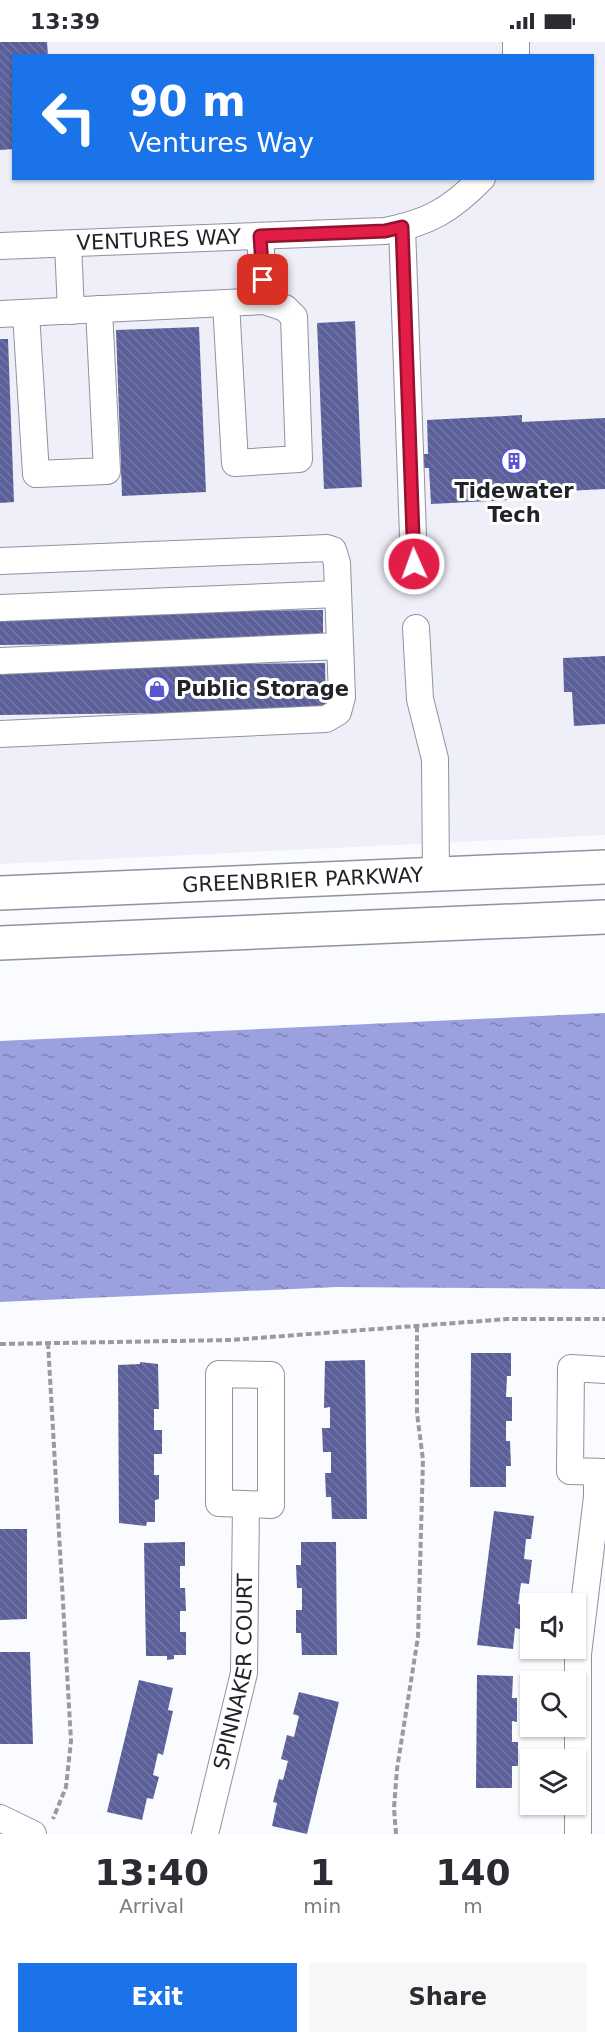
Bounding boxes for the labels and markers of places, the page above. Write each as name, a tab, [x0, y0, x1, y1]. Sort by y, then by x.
pin	[237, 254, 288, 305]
building icon: Tidewater Tech	[499, 446, 529, 476]
place label: Tidewater Tech	[454, 479, 574, 527]
shop icon: Public Storage	[142, 674, 172, 704]
place label: Public Storage	[176, 677, 349, 701]

